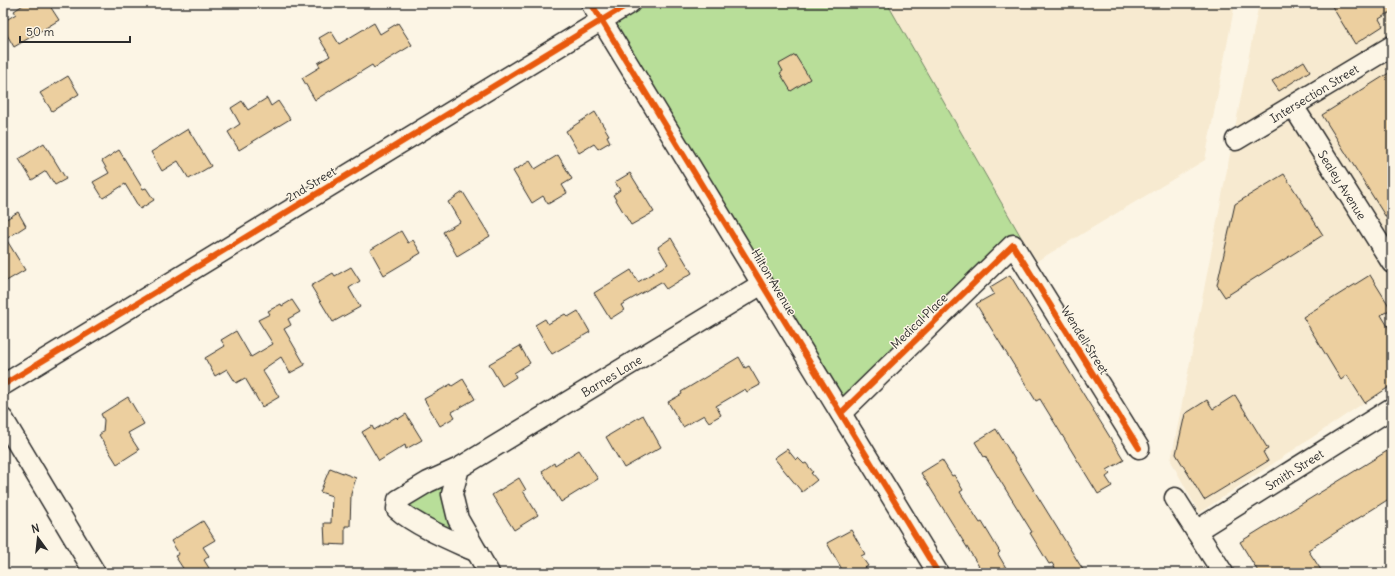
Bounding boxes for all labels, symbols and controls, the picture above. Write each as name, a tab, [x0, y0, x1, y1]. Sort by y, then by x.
scale bar	[20, 18, 130, 44]
text: 50 m	[26, 24, 55, 39]
street label: Intersection Street	[1267, 61, 1361, 125]
street label: Sealey Avenue	[1315, 147, 1370, 222]
street label: 2nd Street	[283, 163, 339, 205]
street label: Hilton Avenue	[748, 246, 800, 318]
street label: Medical Place	[887, 290, 951, 352]
street label: Wendell Street	[1058, 303, 1112, 377]
street label: Barnes Lane	[578, 351, 644, 400]
street label: Smith Street	[1262, 445, 1326, 493]
north arrow	[18, 518, 58, 558]
text: N	[30, 521, 41, 536]

